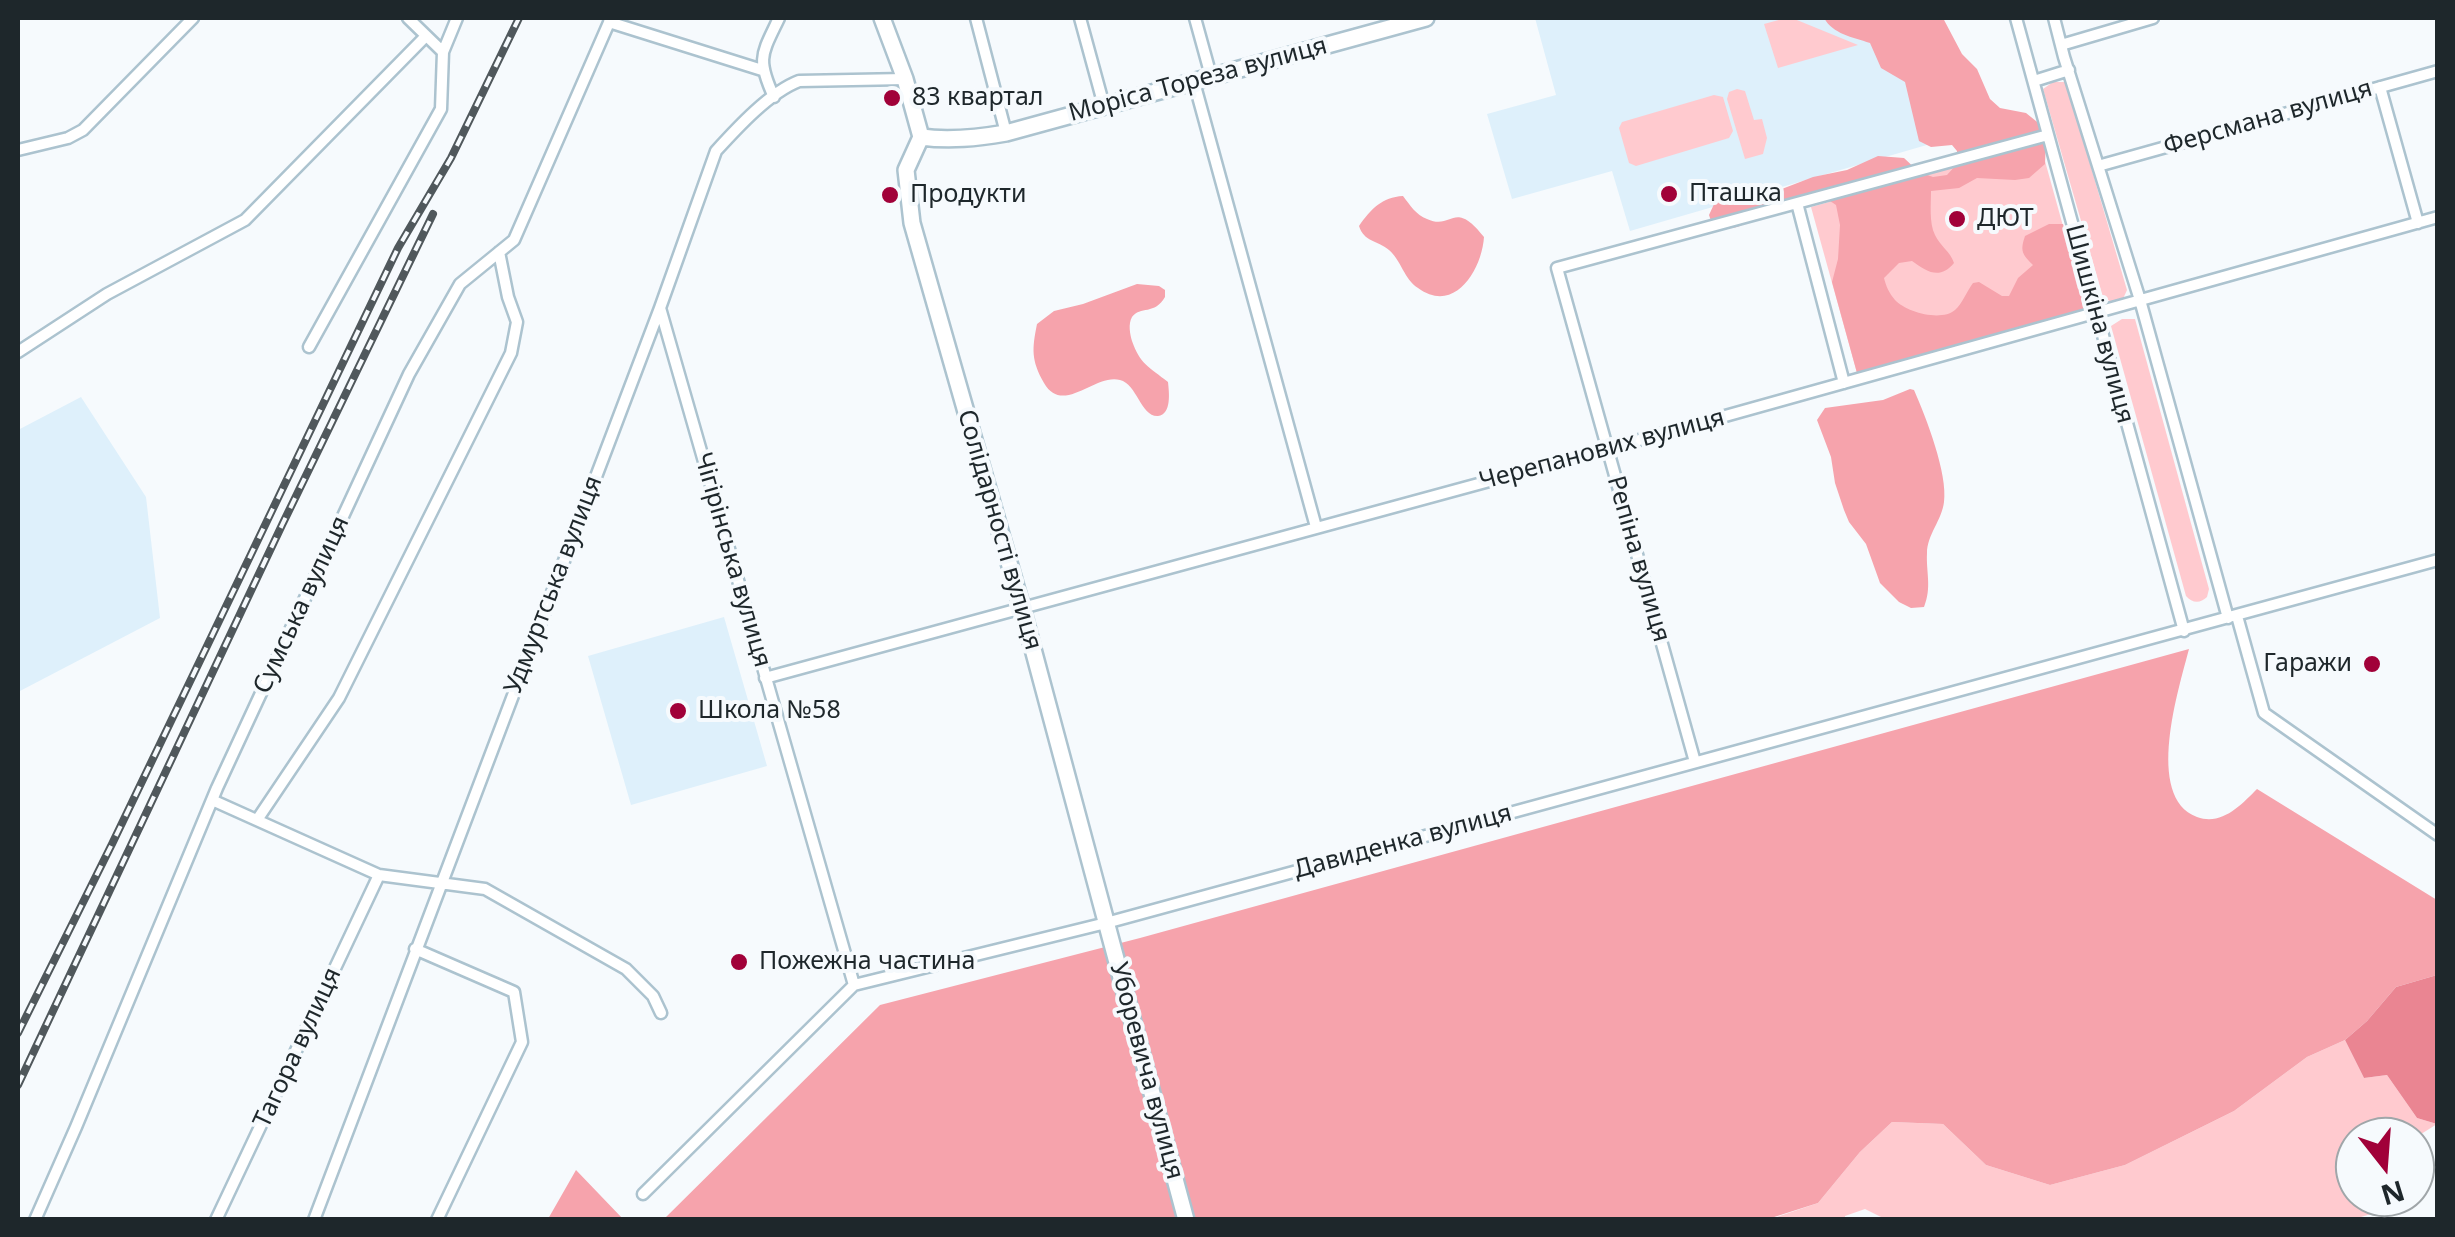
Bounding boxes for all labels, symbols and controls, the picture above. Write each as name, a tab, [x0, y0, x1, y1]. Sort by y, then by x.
street label: Моріса Тореза вулиця	[1065, 31, 1331, 129]
street label: Ферсмана вулиця	[2160, 74, 2376, 162]
place label: 83 квартал	[912, 83, 1044, 113]
marker: 83 квартал	[881, 87, 903, 109]
place label: Пташка	[1689, 179, 1782, 209]
place label: Продукти	[910, 180, 1026, 210]
marker: Пташка	[1658, 183, 1680, 205]
marker: Продукти	[879, 184, 901, 206]
place label: ДЮТ	[1977, 204, 2034, 234]
marker: ДЮТ	[1946, 208, 1968, 230]
street label: Шишкiна вулиця	[2058, 221, 2140, 427]
street label: Черепанових вулиця	[1476, 403, 1728, 497]
street label: Солідарності вулиця	[950, 406, 1048, 654]
street label: Чiгiрiнська вулиця	[687, 449, 777, 671]
street label: Удмуртська вулиця	[499, 472, 609, 698]
street label: Репiна вулиця	[1600, 473, 1676, 645]
street label: Сумська вулиця	[248, 512, 356, 698]
place label: Гаражи	[2263, 649, 2352, 679]
marker: Гаражи	[2361, 653, 2383, 675]
place label: Школа №58	[698, 696, 841, 726]
marker: Школа №58	[667, 700, 689, 722]
street label: Давиденка вулиця	[1291, 798, 1515, 886]
place label: Пожежна частина	[759, 947, 975, 977]
marker: Пожежна частина	[728, 951, 750, 973]
street label: Уборевича вулиця	[1103, 959, 1189, 1183]
street label: Тагора вулиця	[248, 963, 348, 1133]
north arrow	[2335, 1117, 2435, 1217]
text: N	[2377, 1172, 2410, 1215]

